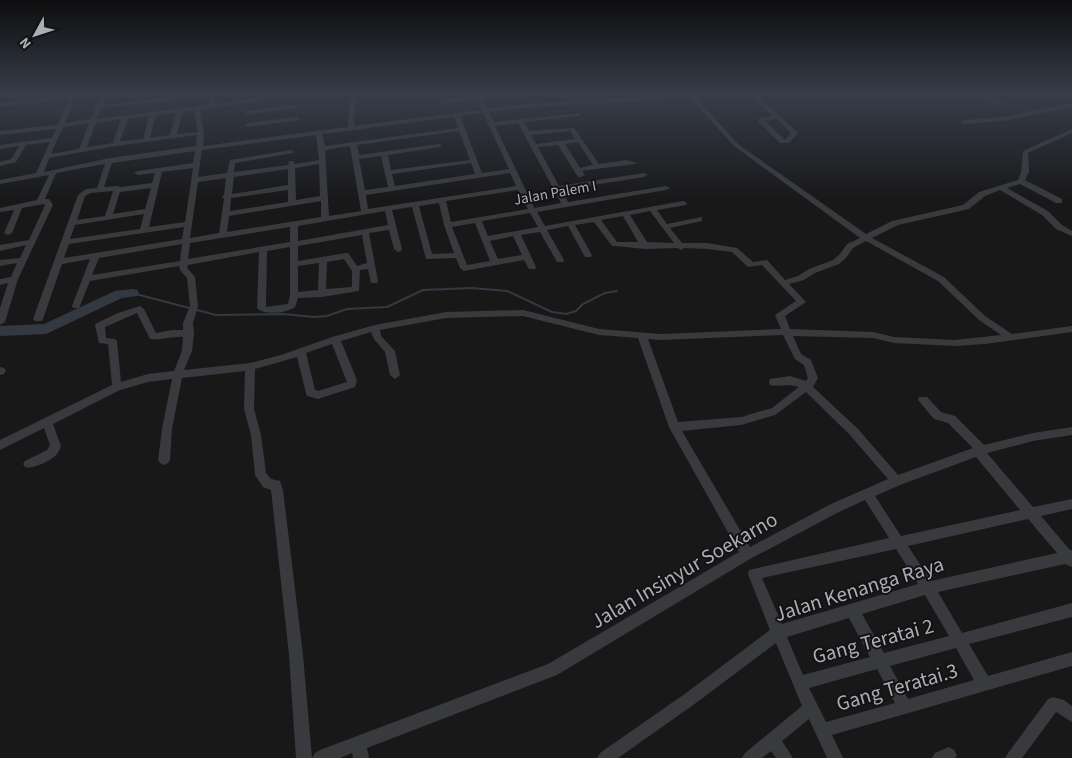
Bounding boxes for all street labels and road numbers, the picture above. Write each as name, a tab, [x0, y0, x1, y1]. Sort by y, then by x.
street label: Jalan Palem I	[512, 175, 598, 211]
street label: Jalan Insinyur Soekarno	[585, 504, 783, 636]
street label: Jalan Kenanga Raya	[771, 549, 947, 629]
street label: Gang Teratai 2	[809, 610, 937, 672]
street label: Gang Teratai.3	[833, 655, 961, 719]

